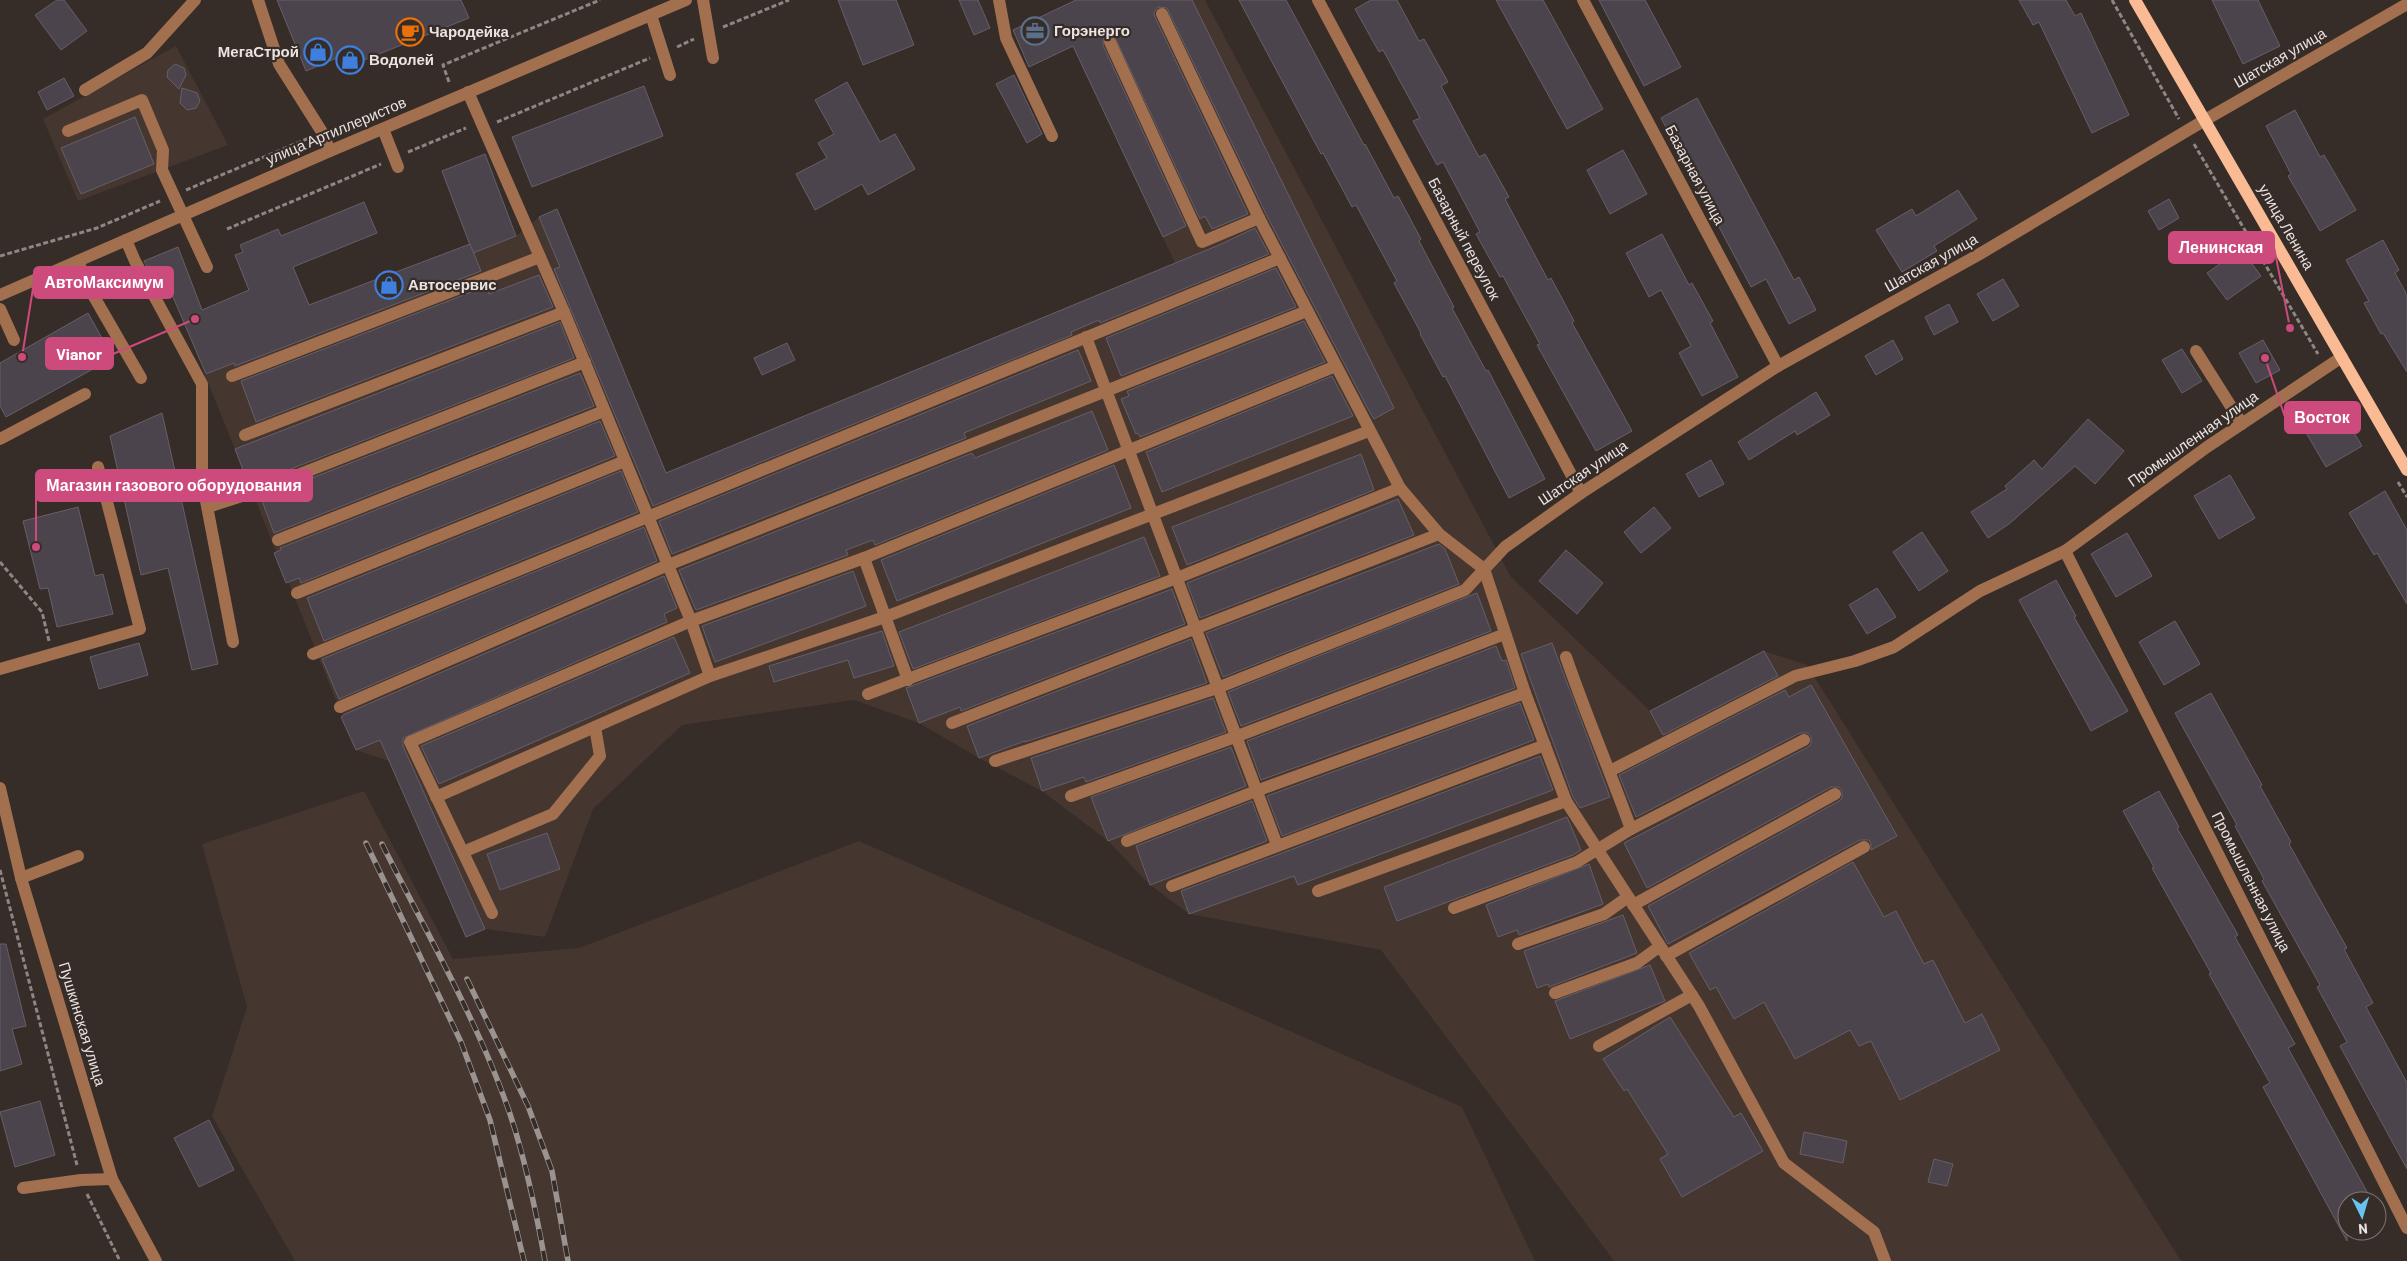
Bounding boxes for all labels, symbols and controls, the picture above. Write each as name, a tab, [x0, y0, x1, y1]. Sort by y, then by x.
office icon: Горэнерго	[1020, 16, 1050, 46]
cafe icon: Чародейка	[395, 17, 425, 47]
place label: Горэнерго	[1054, 21, 1130, 39]
place label: Чародейка	[429, 22, 510, 40]
street label: Шатская улица	[2230, 23, 2329, 91]
shop icon: МегаСтрой	[303, 37, 333, 67]
place label: МегаСтрой	[218, 42, 299, 60]
shop icon: Водолей	[335, 45, 365, 75]
place label: Водолей	[369, 50, 434, 68]
street label: улица Артиллеристов	[263, 92, 408, 168]
street label: Базарная улица	[1662, 121, 1730, 228]
street label: Базарный переулок	[1425, 174, 1505, 303]
street label: улица Ленина	[2255, 181, 2319, 273]
street label: Шатская улица	[1881, 229, 1981, 295]
callout: Ленинская	[2169, 232, 2274, 263]
text: Ленинская	[2179, 237, 2263, 256]
callout: АвтоМаксимум	[34, 267, 173, 298]
shop icon: Автосервис	[374, 270, 404, 300]
text: АвтоМаксимум	[44, 272, 164, 291]
place label: Автосервис	[408, 275, 497, 293]
callout: Vianor	[46, 338, 113, 369]
text: Vianor	[56, 344, 102, 363]
street label: Промышленная улица	[2124, 386, 2262, 490]
callout: Восток	[2285, 402, 2360, 433]
text: Восток	[2294, 407, 2351, 426]
street label: Шатская улица	[1534, 435, 1631, 509]
callout: Магазин газового оборудования	[36, 470, 312, 501]
text: Магазин газового оборудования	[46, 475, 302, 494]
street label: Промышленная улица	[2209, 808, 2295, 955]
street label: Пушкинская улица	[56, 960, 111, 1088]
north arrow	[2337, 1191, 2387, 1241]
text: N	[2358, 1221, 2369, 1238]

